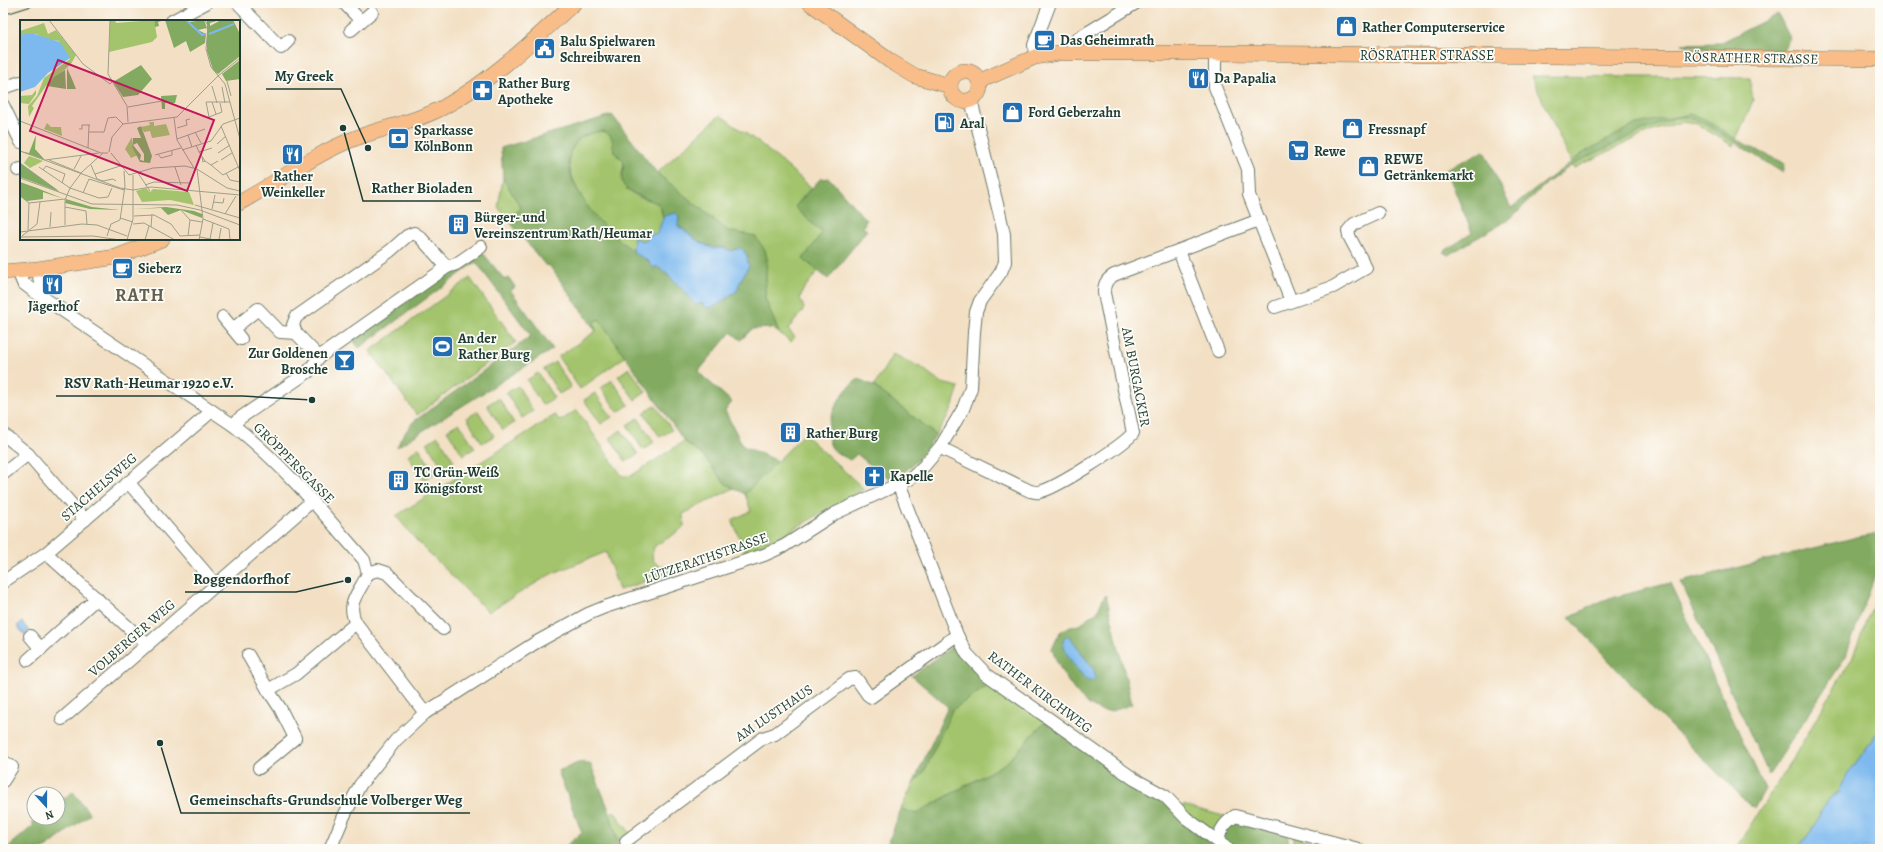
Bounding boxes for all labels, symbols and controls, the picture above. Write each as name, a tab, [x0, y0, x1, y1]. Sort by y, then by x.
shop icon: Rather Computerservice	[1334, 14, 1360, 40]
place label: Rather Computerservice	[1362, 18, 1505, 37]
inset map	[20, 20, 240, 240]
cafe icon: Das Geheimrath	[1031, 27, 1057, 53]
place label: Das Geheimrath	[1060, 31, 1155, 50]
place label: Balu Spielwaren Schreibwaren	[560, 32, 656, 67]
public building icon: Balu Spielwaren Schreibwaren	[532, 36, 558, 62]
street label: RÖSRATHER STRASSE	[1360, 46, 1494, 65]
street label: RÖSRATHER STRASSE	[1684, 47, 1818, 69]
callout: My Greek	[266, 62, 341, 89]
restaurant icon: Da Papalia	[1185, 65, 1211, 91]
text: My Greek	[275, 66, 334, 86]
place label: Da Papalia	[1214, 69, 1276, 88]
place label: Rather Burg Apotheke	[497, 74, 571, 109]
pharmacy icon: Rather Burg Apotheke	[469, 78, 495, 104]
shop icon: Ford Geberzahn	[999, 99, 1025, 125]
place label: Ford Geberzahn	[1028, 103, 1121, 122]
fuel station icon: Aral	[932, 110, 958, 136]
place label: Aral	[959, 114, 985, 133]
shop icon: Fressnapf	[1340, 116, 1366, 142]
place label: Fressnapf	[1368, 120, 1428, 139]
place label: Sparkasse KölnBonn	[414, 121, 474, 156]
bank icon: Sparkasse KölnBonn	[385, 125, 411, 151]
supermarket icon: Rewe	[1286, 138, 1312, 164]
restaurant icon: Rather Weinkeller	[280, 141, 306, 167]
place label: Rewe	[1314, 142, 1346, 161]
place label: REWE Getränkemarkt	[1384, 150, 1474, 185]
shop icon: REWE Getränkemarkt	[1355, 154, 1381, 180]
place label: Rather Weinkeller	[260, 167, 325, 202]
callout: Rather Bioladen	[363, 174, 481, 201]
text: Rather Bioladen	[371, 178, 473, 198]
place label: Bürger- und Vereinszentrum Rath/Heumar	[473, 208, 652, 243]
building icon: Bürger- und Vereinszentrum Rath/Heumar	[445, 212, 471, 238]
cafe icon: Sieberz	[110, 255, 136, 281]
place label: Sieberz	[138, 259, 182, 278]
restaurant icon: Jägerhof	[40, 271, 66, 297]
district label: RATH	[115, 283, 165, 307]
place label: Jägerhof	[28, 297, 80, 316]
street label: AM BURGACKER	[1117, 325, 1155, 429]
place label: An der Rather Burg	[457, 329, 531, 364]
sports icon: An der Rather Burg	[430, 333, 456, 359]
place label: Zur Goldenen Brosche	[248, 344, 329, 379]
bar icon: Zur Goldenen Brosche	[331, 348, 357, 374]
callout: RSV Rath-Heumar 1920 e.V.	[56, 369, 242, 396]
text: RSV Rath-Heumar 1920 e.V.	[64, 373, 234, 393]
street label: GRÖPPERSGASSE	[249, 418, 339, 508]
building icon: Rather Burg	[777, 420, 803, 446]
place label: Rather Burg	[806, 424, 879, 443]
street label: STACHELSWEG	[57, 449, 141, 525]
place label: TC Grün-Weiß Königsforst	[414, 463, 499, 498]
church icon: Kapelle	[861, 463, 887, 489]
building icon: TC Grün-Weiß Königsforst	[385, 467, 411, 493]
place label: Kapelle	[890, 467, 934, 486]
street label: LÜTZERATHSTRASSE	[641, 528, 771, 588]
callout: Roggendorfhof	[185, 565, 296, 592]
text: Roggendorfhof	[193, 569, 291, 589]
street label: VOLBERGER WEG	[84, 595, 179, 682]
street label: RATHER KIRCHWEG	[984, 646, 1096, 738]
street label: AM LUSTHAUS	[731, 680, 817, 747]
north arrow	[26, 786, 66, 826]
callout: Gemeinschafts-Grundschule Volberger Weg	[181, 786, 470, 813]
text: Gemeinschafts-Grundschule Volberger Weg	[190, 790, 463, 810]
text: N	[43, 806, 56, 823]

